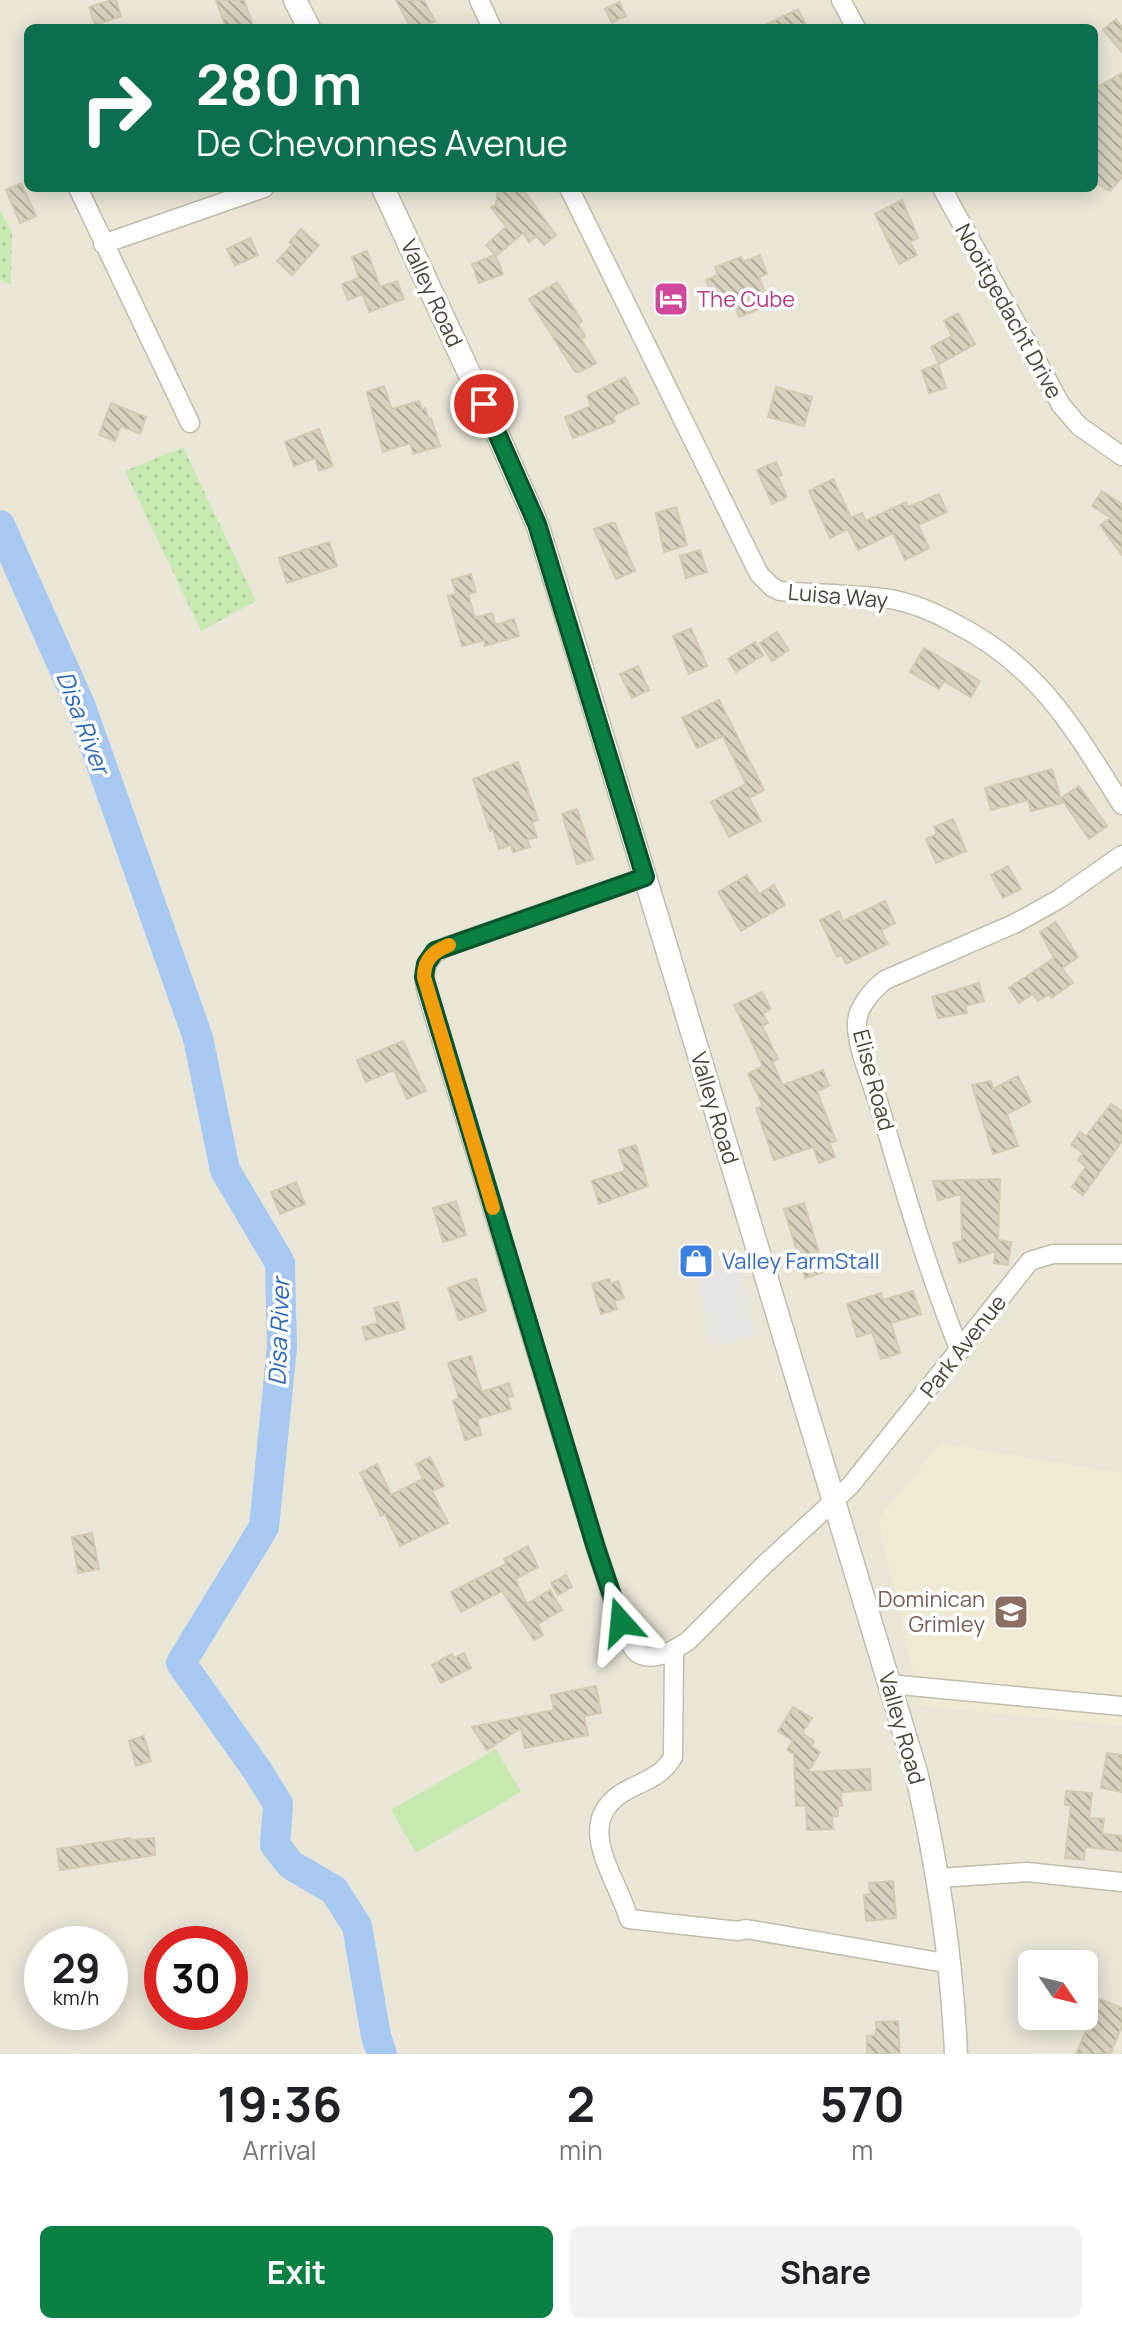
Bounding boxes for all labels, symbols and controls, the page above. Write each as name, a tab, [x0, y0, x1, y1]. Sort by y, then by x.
text: 280 m	[196, 45, 362, 122]
icon: right	[64, 56, 168, 160]
text: De Chevonnes Avenue	[196, 118, 568, 167]
street label: Nooitgedacht Drive	[948, 218, 1070, 404]
street label: Valley Road	[394, 234, 470, 352]
hotel icon: The Cube	[652, 280, 690, 318]
place label: The Cube	[697, 284, 795, 314]
pin	[450, 370, 518, 438]
icon: arrive	[462, 382, 506, 426]
street label: Luisa Way	[787, 577, 890, 615]
water label: Disa River	[49, 666, 120, 781]
street label: Elise Road	[846, 1026, 902, 1134]
street label: Valley Road	[684, 1048, 746, 1168]
shop icon: Valley FarmStall	[677, 1242, 715, 1280]
place label: Valley FarmStall	[722, 1246, 880, 1276]
water label: Disa River	[260, 1274, 296, 1386]
street label: Park Avenue	[913, 1288, 1013, 1404]
position arrow	[579, 1580, 663, 1664]
place label: Dominican Grimley	[878, 1584, 985, 1639]
school or university icon: Dominican Grimley	[992, 1593, 1030, 1631]
street label: Valley Road	[872, 1668, 932, 1788]
speed limit sign: 30	[144, 1926, 248, 2030]
text: 29	[52, 1940, 100, 1995]
north arrow	[1018, 1950, 1098, 2030]
map controls	[1018, 1950, 1098, 2030]
text: km/h	[53, 1984, 99, 2011]
text: 19:36	[217, 2071, 342, 2136]
text: 2	[567, 2071, 595, 2136]
text: 570	[820, 2071, 905, 2136]
text: Arrival	[242, 2132, 317, 2168]
text: min	[559, 2132, 603, 2168]
text: m	[851, 2132, 873, 2168]
button: Exit	[40, 2226, 553, 2318]
button: Share	[569, 2226, 1082, 2318]

